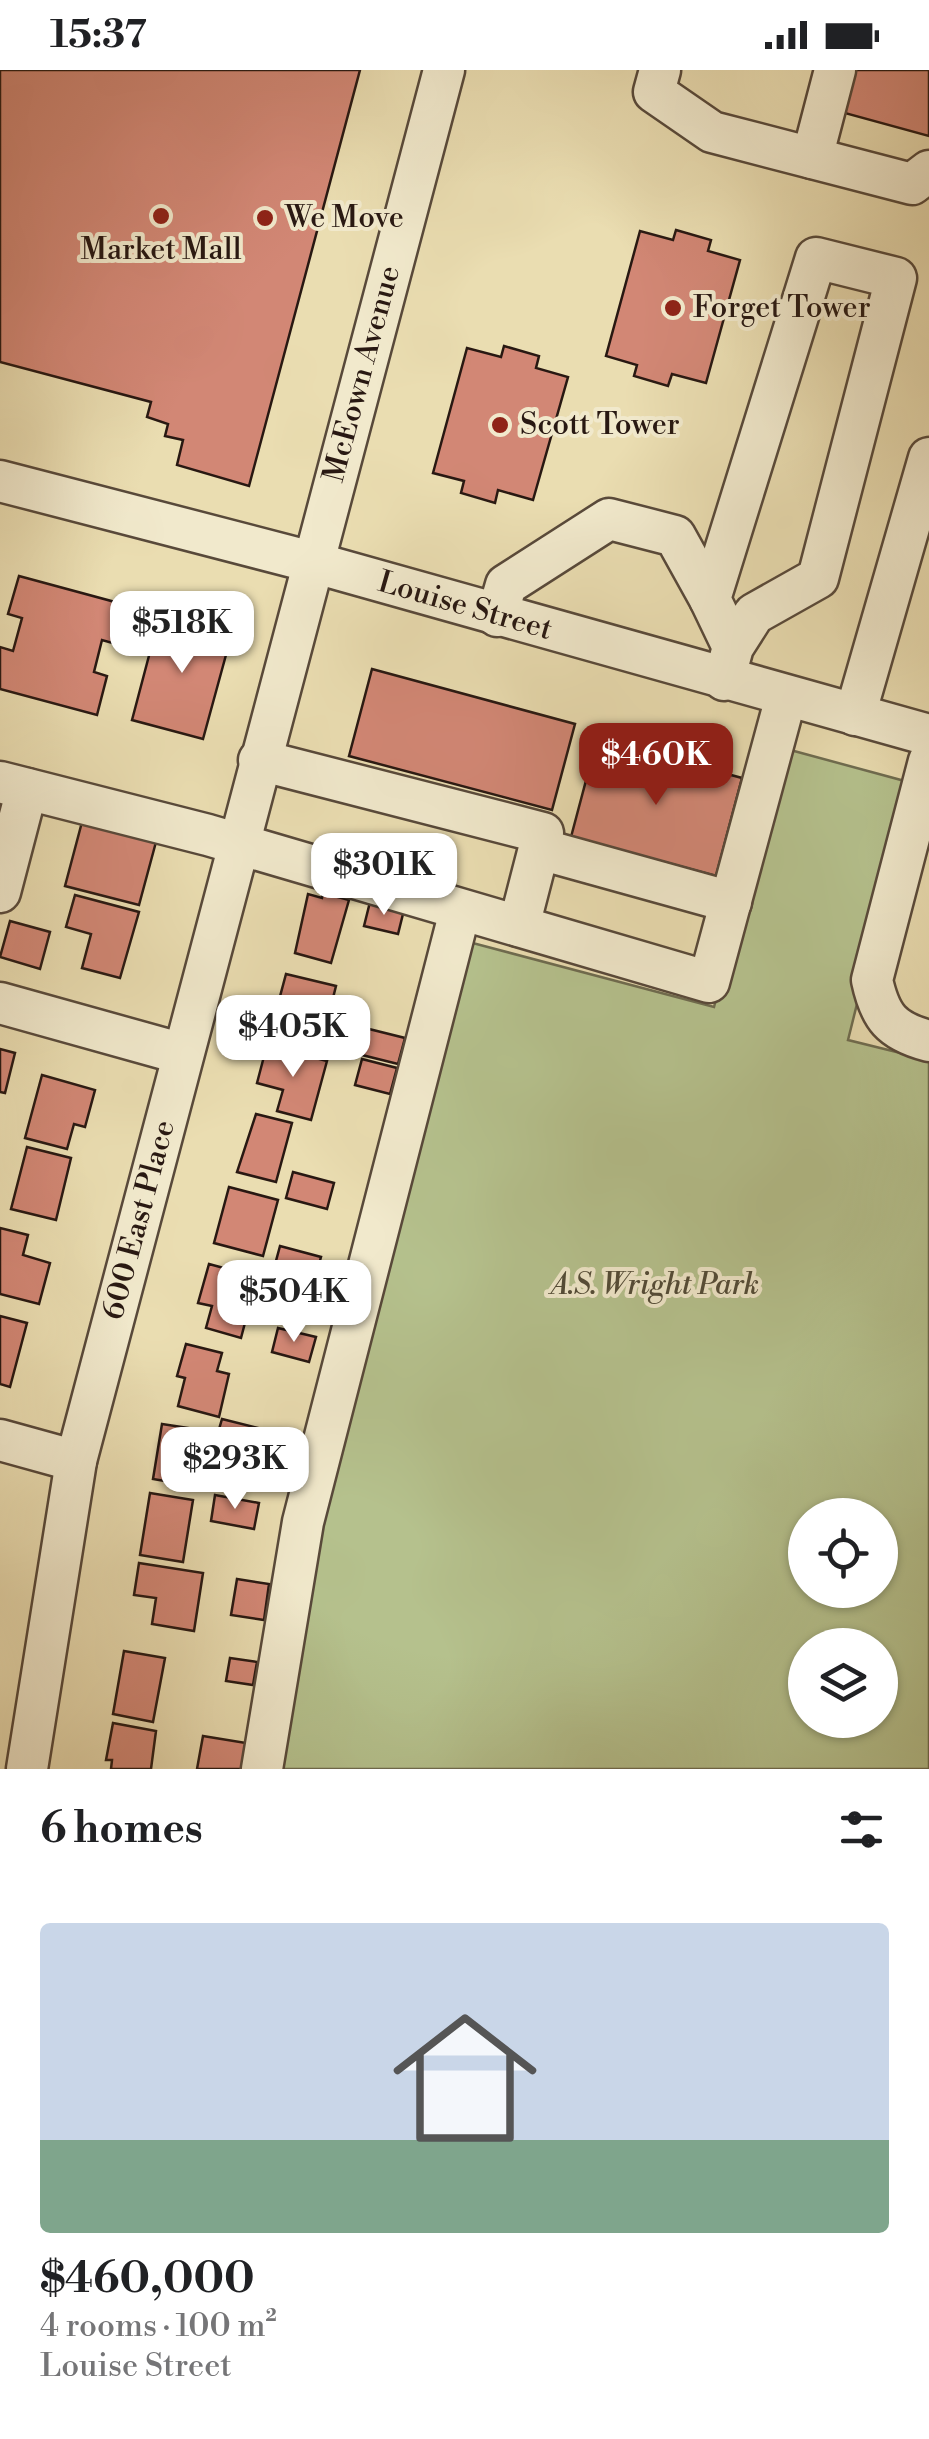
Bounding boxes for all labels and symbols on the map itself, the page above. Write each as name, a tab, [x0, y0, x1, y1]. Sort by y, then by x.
place label: We Move	[284, 199, 404, 237]
marker: Market Mall	[150, 205, 172, 227]
marker: We Move	[254, 207, 276, 229]
place label: Market Mall	[80, 231, 242, 269]
street label: McEown Avenue	[315, 262, 409, 486]
place label: Forget Tower	[693, 289, 871, 327]
marker: Forget Tower	[662, 297, 684, 319]
place label: Scott Tower	[520, 406, 680, 444]
marker: Scott Tower	[489, 414, 511, 436]
street label: Louise Street	[373, 563, 557, 649]
pin: $518K	[112, 591, 252, 676]
pin: $460K	[586, 723, 726, 808]
pin: $301K	[314, 833, 454, 918]
pin: $405K	[223, 995, 363, 1080]
street label: 600 East Place	[94, 1116, 184, 1324]
pin: $504K	[224, 1260, 364, 1345]
park label: A.S. Wright Park	[548, 1266, 759, 1304]
pin: $293K	[165, 1427, 305, 1512]

